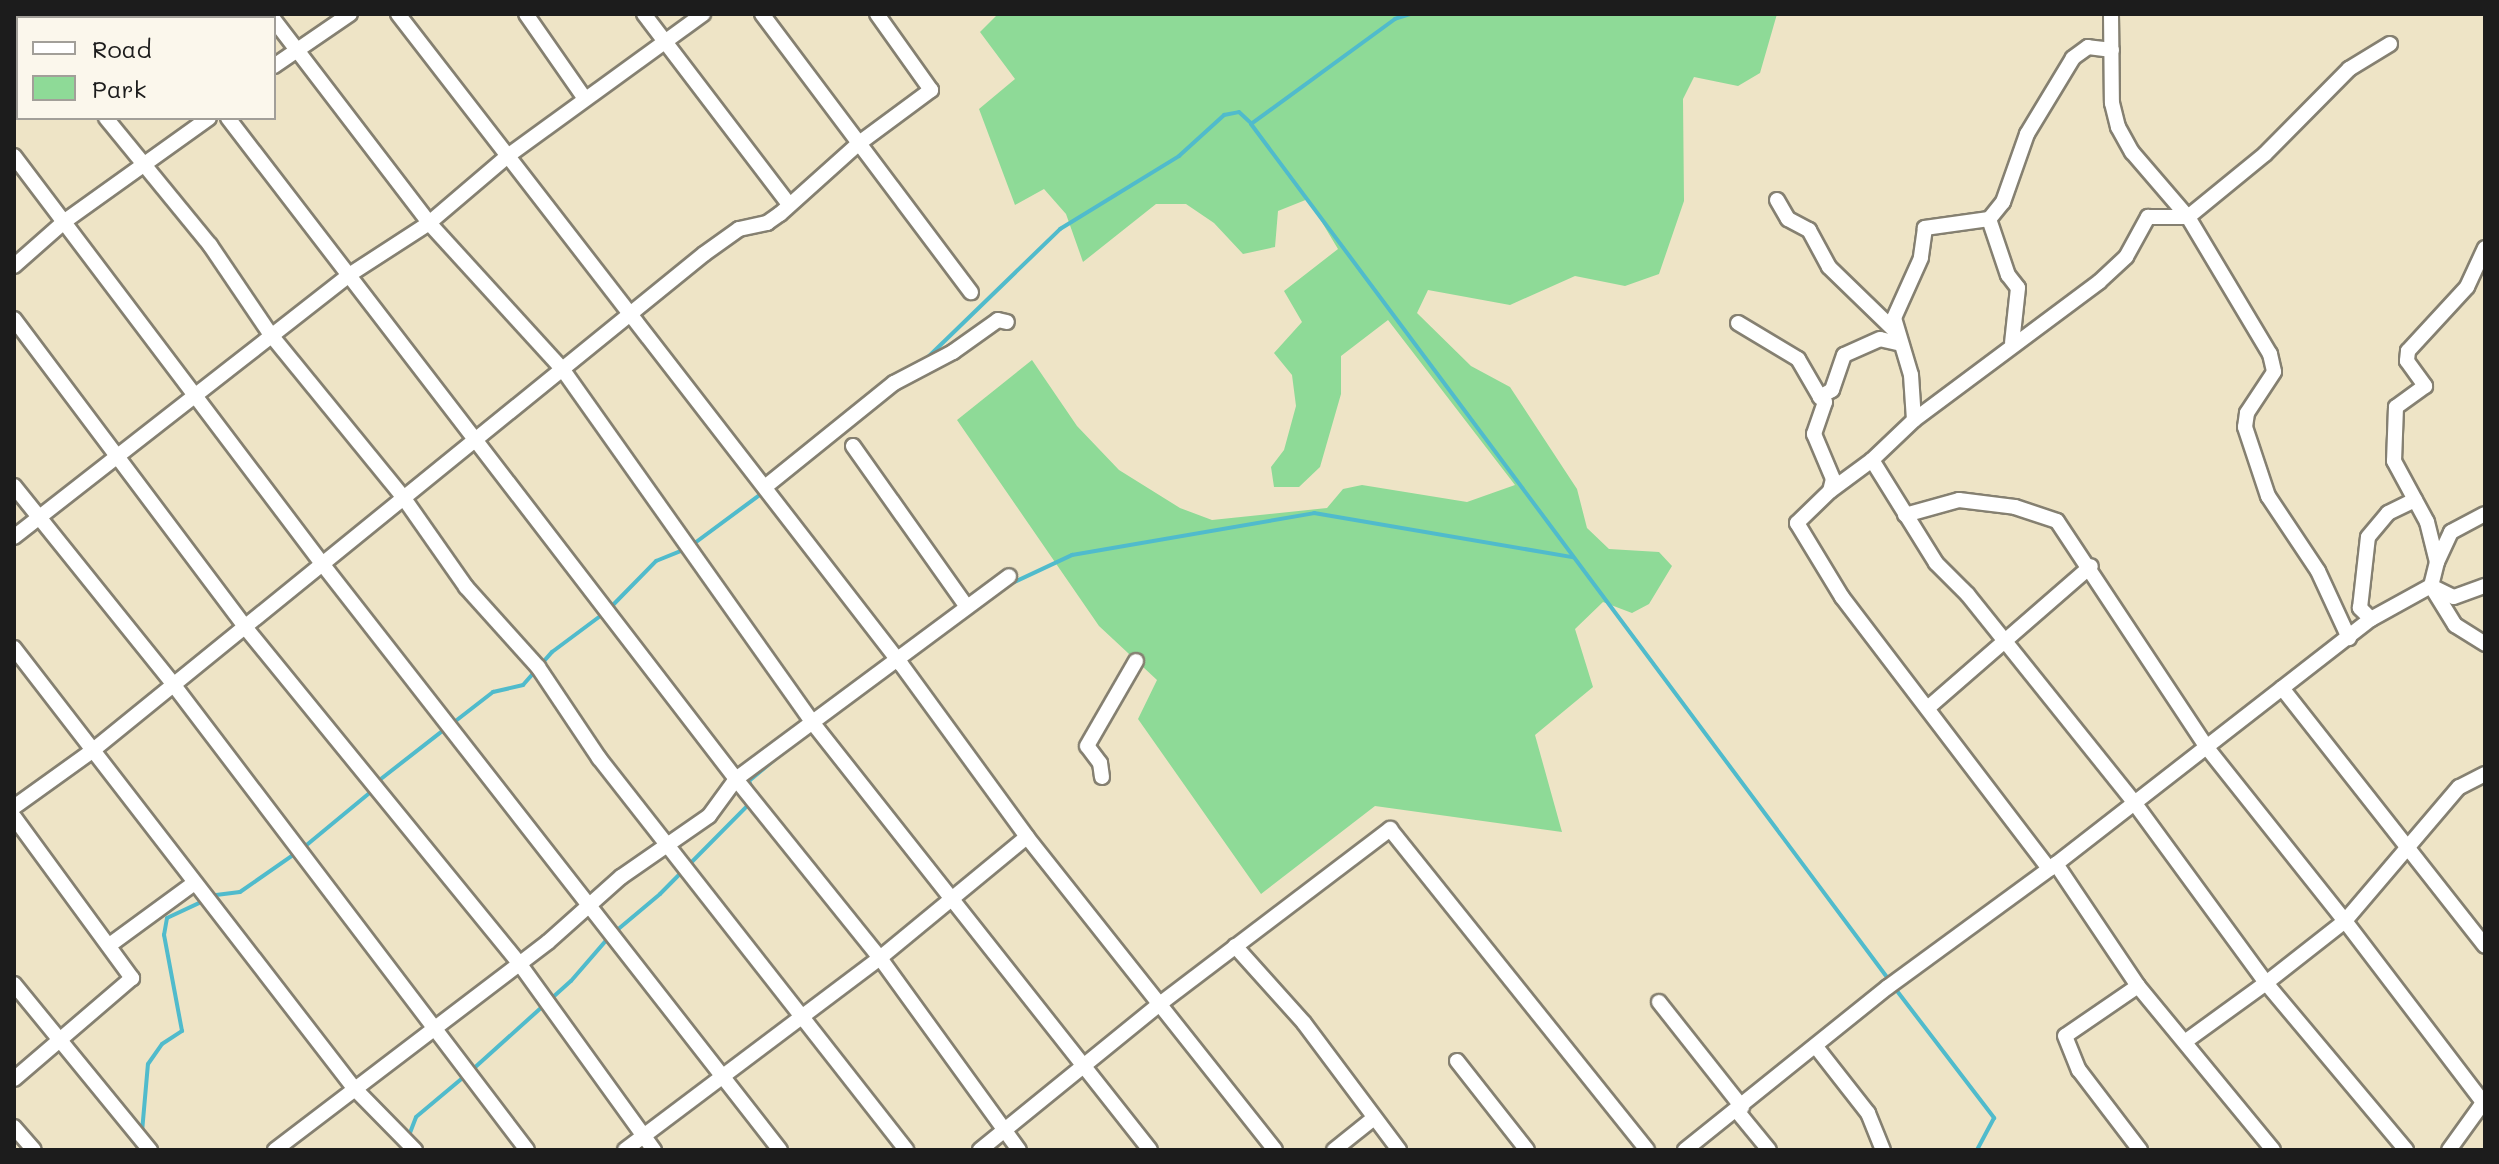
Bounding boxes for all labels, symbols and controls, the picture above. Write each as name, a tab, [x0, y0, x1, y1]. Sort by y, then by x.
legend	[16, 16, 276, 120]
text: Road	[92, 33, 152, 64]
text: Park	[92, 73, 146, 104]

